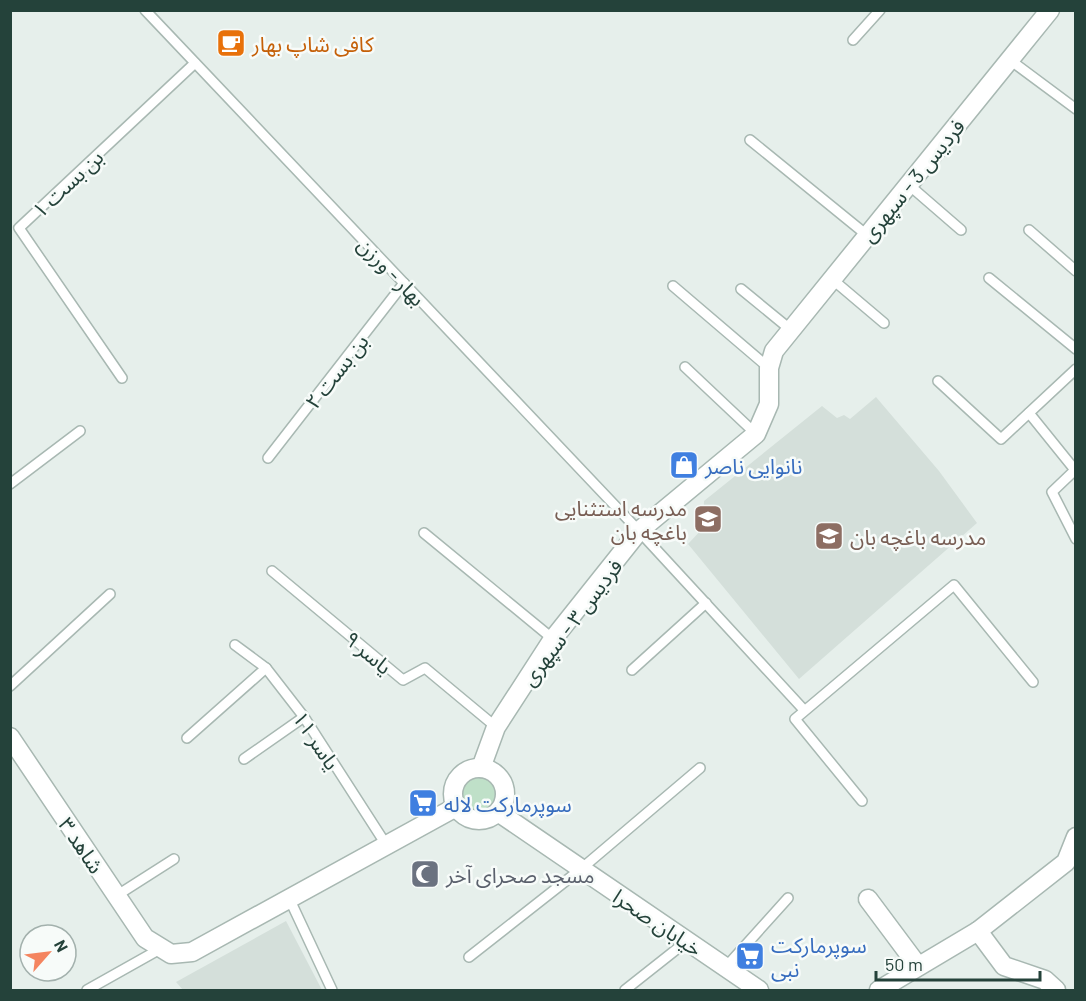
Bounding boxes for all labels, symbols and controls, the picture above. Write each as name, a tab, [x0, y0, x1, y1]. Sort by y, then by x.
cafe icon: کافی شاپ بهار	[215, 27, 247, 59]
place label: کافی شاپ بهار	[251, 31, 374, 58]
street label: فردیس 3 - سپهری	[855, 113, 971, 248]
street label: بن بست ۱	[26, 144, 108, 223]
street label: بهار - ورزن	[352, 231, 431, 311]
street label: بن بست ۲	[299, 329, 374, 414]
shop icon: نانوایی ناصر	[668, 449, 700, 481]
place label: نانوایی ناصر	[704, 453, 802, 479]
place label: مدرسه استثنایی باغچه بان	[555, 495, 687, 546]
school or university icon: مدرسه استثنایی باغچه بان	[692, 503, 724, 535]
school or university icon: مدرسه باغچه بان	[813, 520, 845, 552]
place label: مدرسه باغچه بان	[850, 524, 986, 551]
street label: فردیس ۳ - سپهری	[515, 554, 628, 692]
street label: یاسر ۹	[340, 625, 397, 680]
street label: یاسر ۱۱	[288, 706, 346, 775]
supermarket icon: سوپرمارکت لاله	[407, 787, 439, 819]
place label: سوپرمارکت لاله	[444, 791, 572, 818]
street label: شاهد ۳	[54, 812, 110, 878]
mosque icon: مسجد صحرای آخر	[409, 858, 441, 890]
place label: مسجد صحرای آخر	[445, 862, 595, 888]
street label: خیابان صحرا	[608, 883, 707, 962]
north arrow	[18, 923, 78, 983]
place label: سوپرمارکت نبی	[771, 932, 867, 982]
text: N	[51, 937, 73, 955]
supermarket icon: سوپرمارکت نبی	[734, 940, 766, 972]
scale bar	[876, 944, 1040, 982]
text: 50 m	[885, 953, 923, 975]

